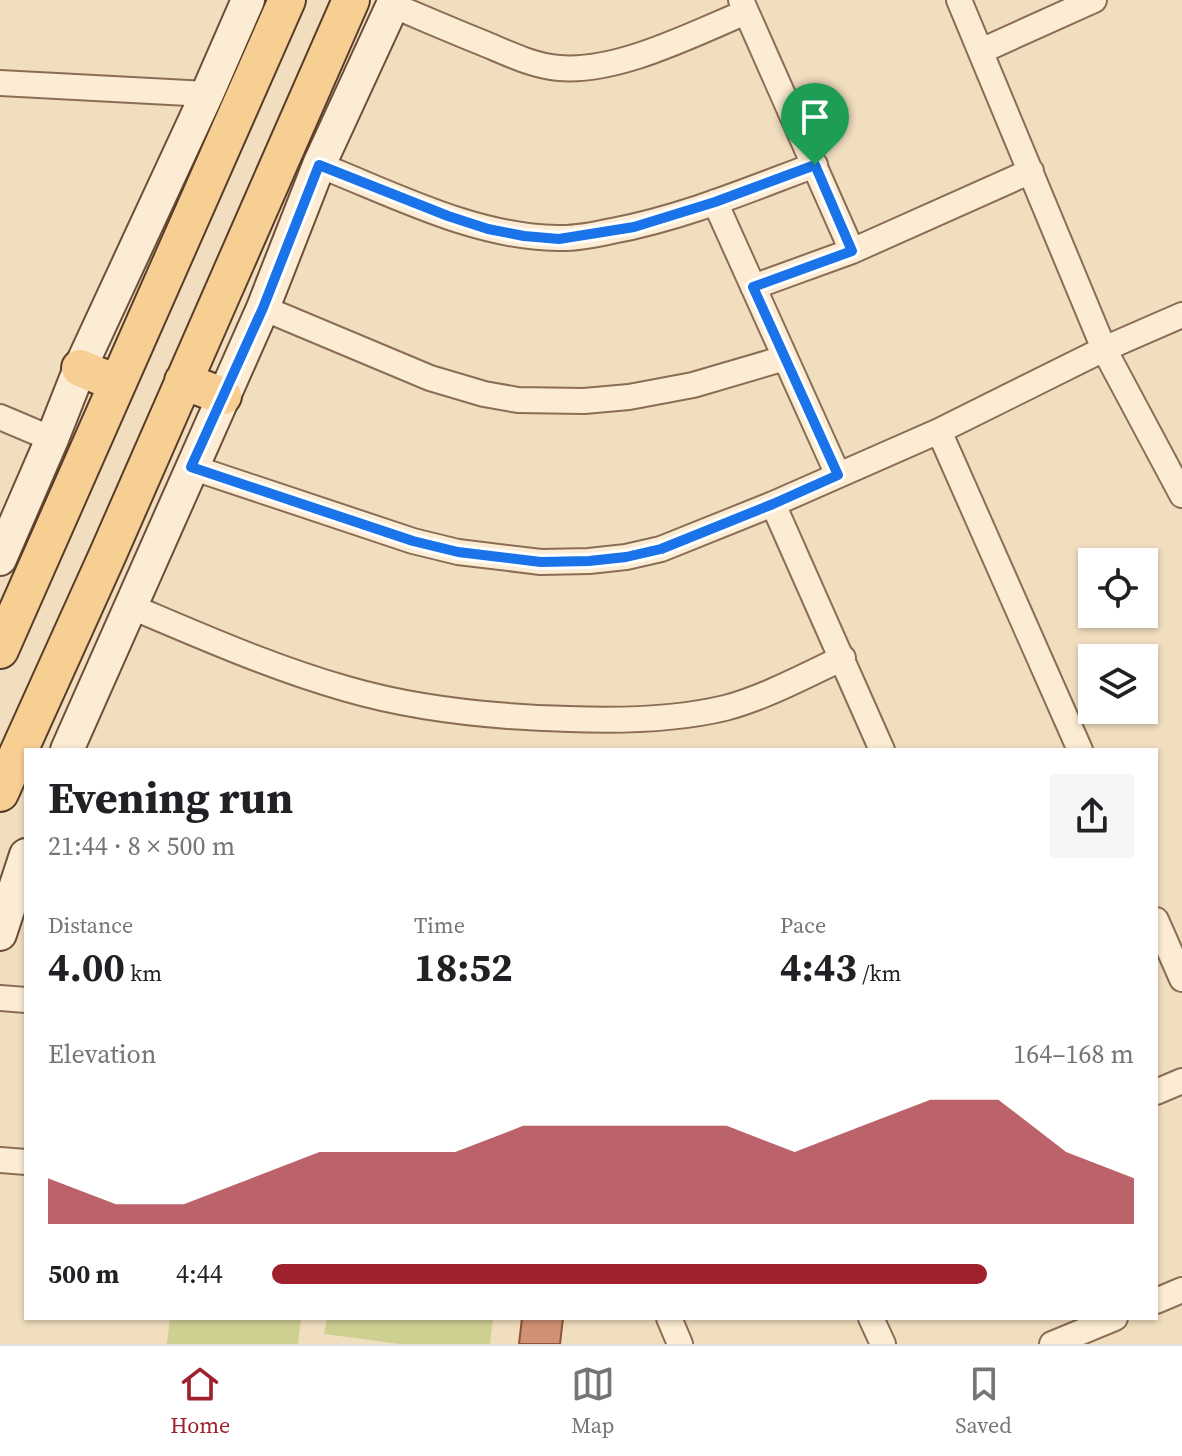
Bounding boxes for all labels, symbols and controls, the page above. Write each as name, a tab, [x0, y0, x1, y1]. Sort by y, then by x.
pin	[781, 83, 849, 165]
icon: arrive	[793, 95, 837, 139]
map controls	[1078, 548, 1158, 724]
button: locate	[1078, 548, 1158, 628]
button: layers	[1078, 644, 1158, 724]
text: Evening run	[48, 767, 293, 828]
button: share	[1050, 774, 1134, 858]
text: 21:44 · 8 × 500 m	[48, 828, 235, 864]
text: Distance	[48, 910, 133, 940]
text: Time	[414, 910, 465, 940]
text: Pace	[780, 910, 826, 940]
text: 4.00	[48, 940, 125, 994]
text: 18:52	[414, 940, 513, 994]
text: 4:43	[780, 940, 857, 994]
text: km	[125, 958, 162, 988]
text: /km	[857, 958, 901, 988]
text: Elevation	[48, 1036, 157, 1072]
text: 164–168 m	[1013, 1036, 1134, 1072]
text: 500 m	[48, 1256, 119, 1292]
text: 4:44	[176, 1256, 223, 1292]
tab: Home	[170, 1362, 230, 1440]
tab: Map	[571, 1362, 615, 1440]
tab: Saved	[955, 1362, 1012, 1440]

